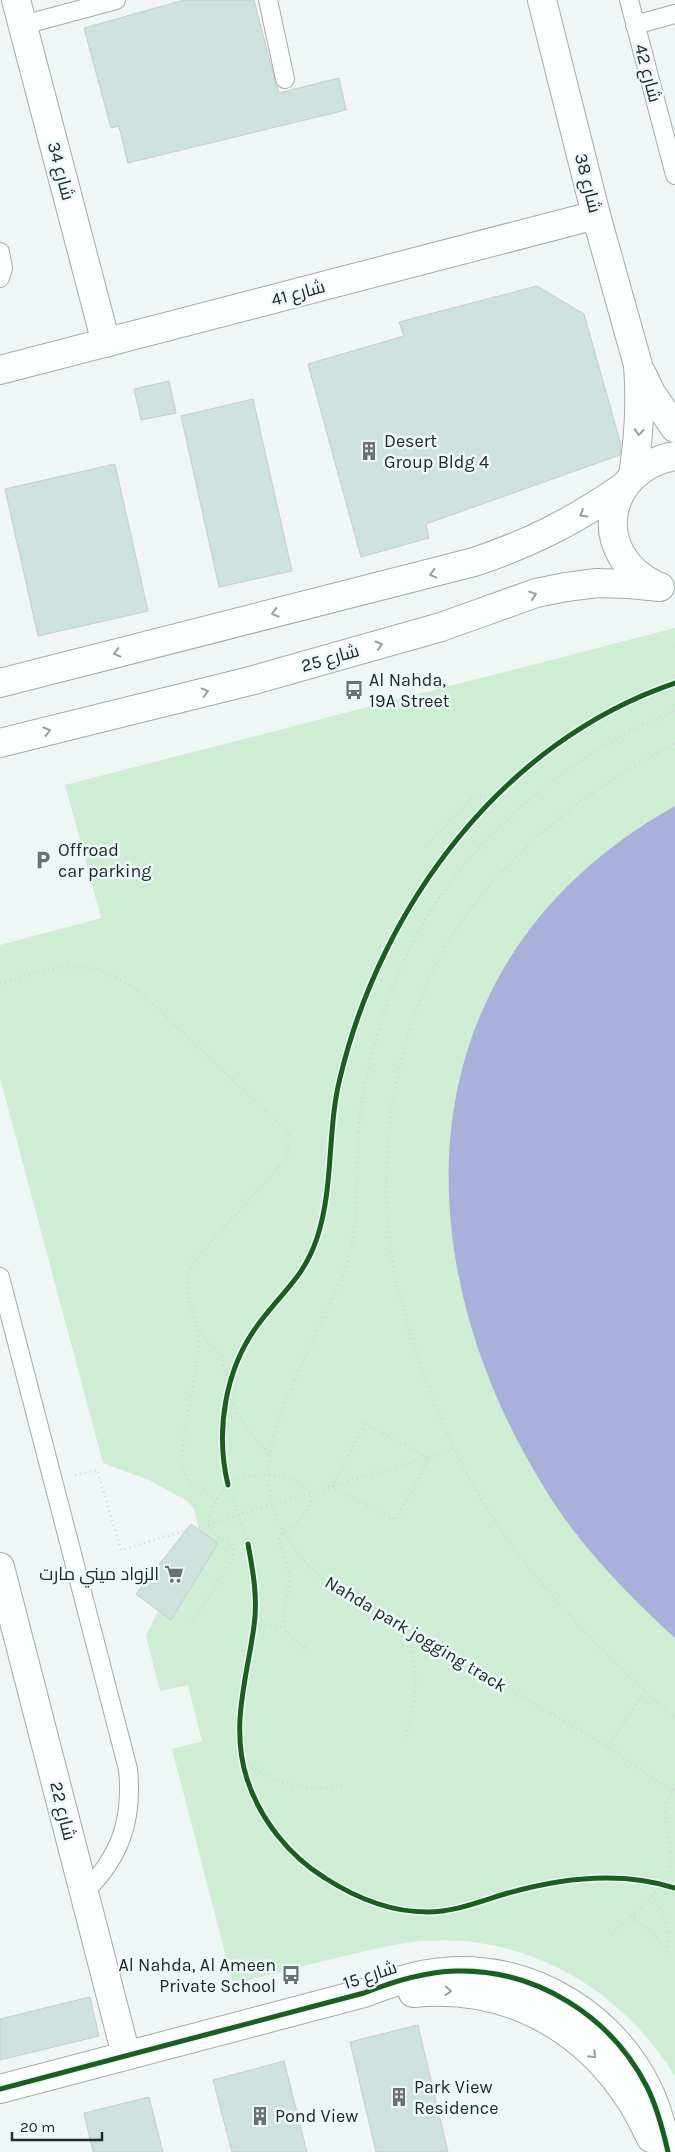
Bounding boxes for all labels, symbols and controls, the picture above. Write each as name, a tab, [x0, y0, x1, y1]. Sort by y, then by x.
street label: شارع 42	[629, 41, 666, 105]
street label: شارع 34	[42, 139, 79, 203]
street label: شارع 38	[569, 151, 606, 215]
street label: شارع 41	[269, 275, 328, 312]
one-way arrow	[634, 428, 645, 436]
place label: Desert Group Bldg 4	[384, 430, 489, 473]
building icon: Desert Group Bldg 4	[358, 440, 380, 462]
one-way arrow	[579, 507, 588, 517]
one-way arrow	[428, 568, 437, 579]
one-way arrow	[528, 590, 537, 600]
one-way arrow	[270, 607, 279, 618]
street label: شارع 25	[298, 639, 362, 678]
one-way arrow	[374, 640, 383, 651]
one-way arrow	[113, 647, 122, 658]
place label: Al Nahda, 19A Street	[369, 669, 450, 712]
bus stop icon: Al Nahda, 19A Street	[343, 679, 365, 701]
one-way arrow	[200, 687, 209, 698]
one-way arrow	[43, 727, 51, 737]
place label: Offroad car parking	[58, 839, 151, 882]
parking icon: Offroad car parking	[32, 849, 54, 871]
place label: الزواد ميني مارت	[39, 1563, 159, 1588]
supermarket icon: الزواد ميني مارت	[163, 1563, 185, 1585]
street label: Nahda park jogging track	[321, 1571, 511, 1697]
street label: شارع 22	[44, 1779, 81, 1843]
place label: Al Nahda, Al Ameen Private School	[118, 1954, 276, 1997]
street label: شارع 15	[340, 1956, 400, 1995]
bus stop icon: Al Nahda, Al Ameen Private School	[280, 1964, 302, 1986]
one-way arrow	[444, 1986, 452, 1996]
one-way arrow	[587, 2049, 596, 2058]
place label: Park View Residence	[414, 2076, 498, 2119]
building icon: Park View Residence	[388, 2086, 410, 2108]
building icon: Pond View	[249, 2105, 271, 2127]
place label: Pond View	[275, 2105, 358, 2127]
scale bar	[12, 2110, 102, 2142]
text: 20 m	[20, 2118, 55, 2136]

